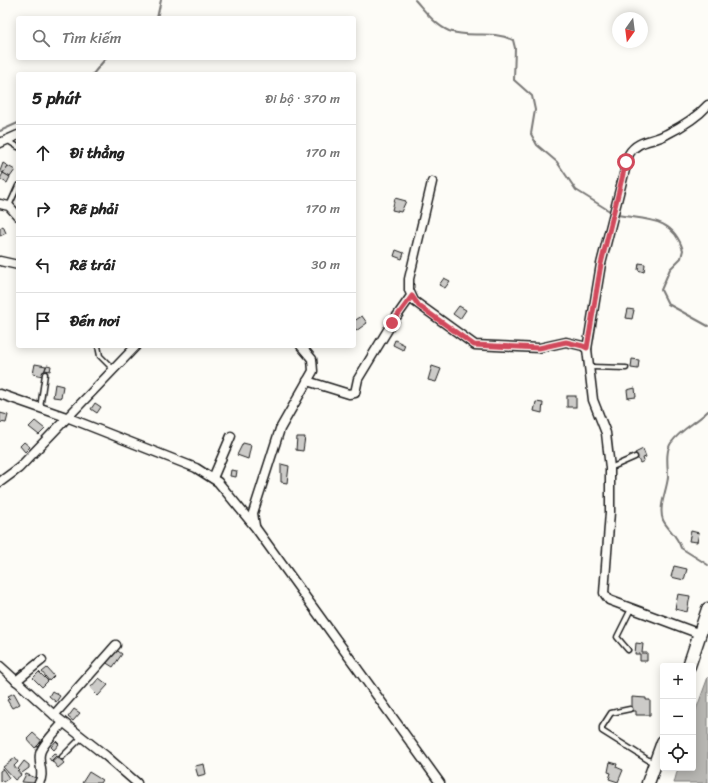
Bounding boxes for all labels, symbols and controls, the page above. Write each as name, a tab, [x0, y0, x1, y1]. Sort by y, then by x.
north arrow	[612, 12, 648, 48]
search box	[16, 16, 356, 60]
text: Tìm kiếm	[62, 25, 121, 51]
icon: search	[30, 27, 52, 49]
text: 5 phút	[32, 83, 81, 113]
text: Đi bộ · 370 m	[265, 87, 340, 110]
text: Đi thẳng	[70, 140, 125, 166]
text: 170 m	[305, 141, 340, 164]
icon: ahead	[32, 142, 54, 164]
route start	[617, 153, 635, 171]
text: Rẽ phải	[70, 196, 118, 222]
text: 170 m	[305, 197, 340, 220]
icon: right	[32, 198, 54, 220]
text: Rẽ trái	[70, 252, 115, 278]
text: 30 m	[311, 253, 340, 276]
icon: left	[32, 254, 54, 276]
text: Đến nơi	[70, 308, 120, 334]
icon: arrive	[32, 310, 54, 332]
route end	[383, 314, 401, 332]
map controls	[660, 663, 696, 771]
button: +	[660, 663, 696, 699]
button: −	[660, 699, 696, 735]
button: locate	[660, 735, 696, 771]

